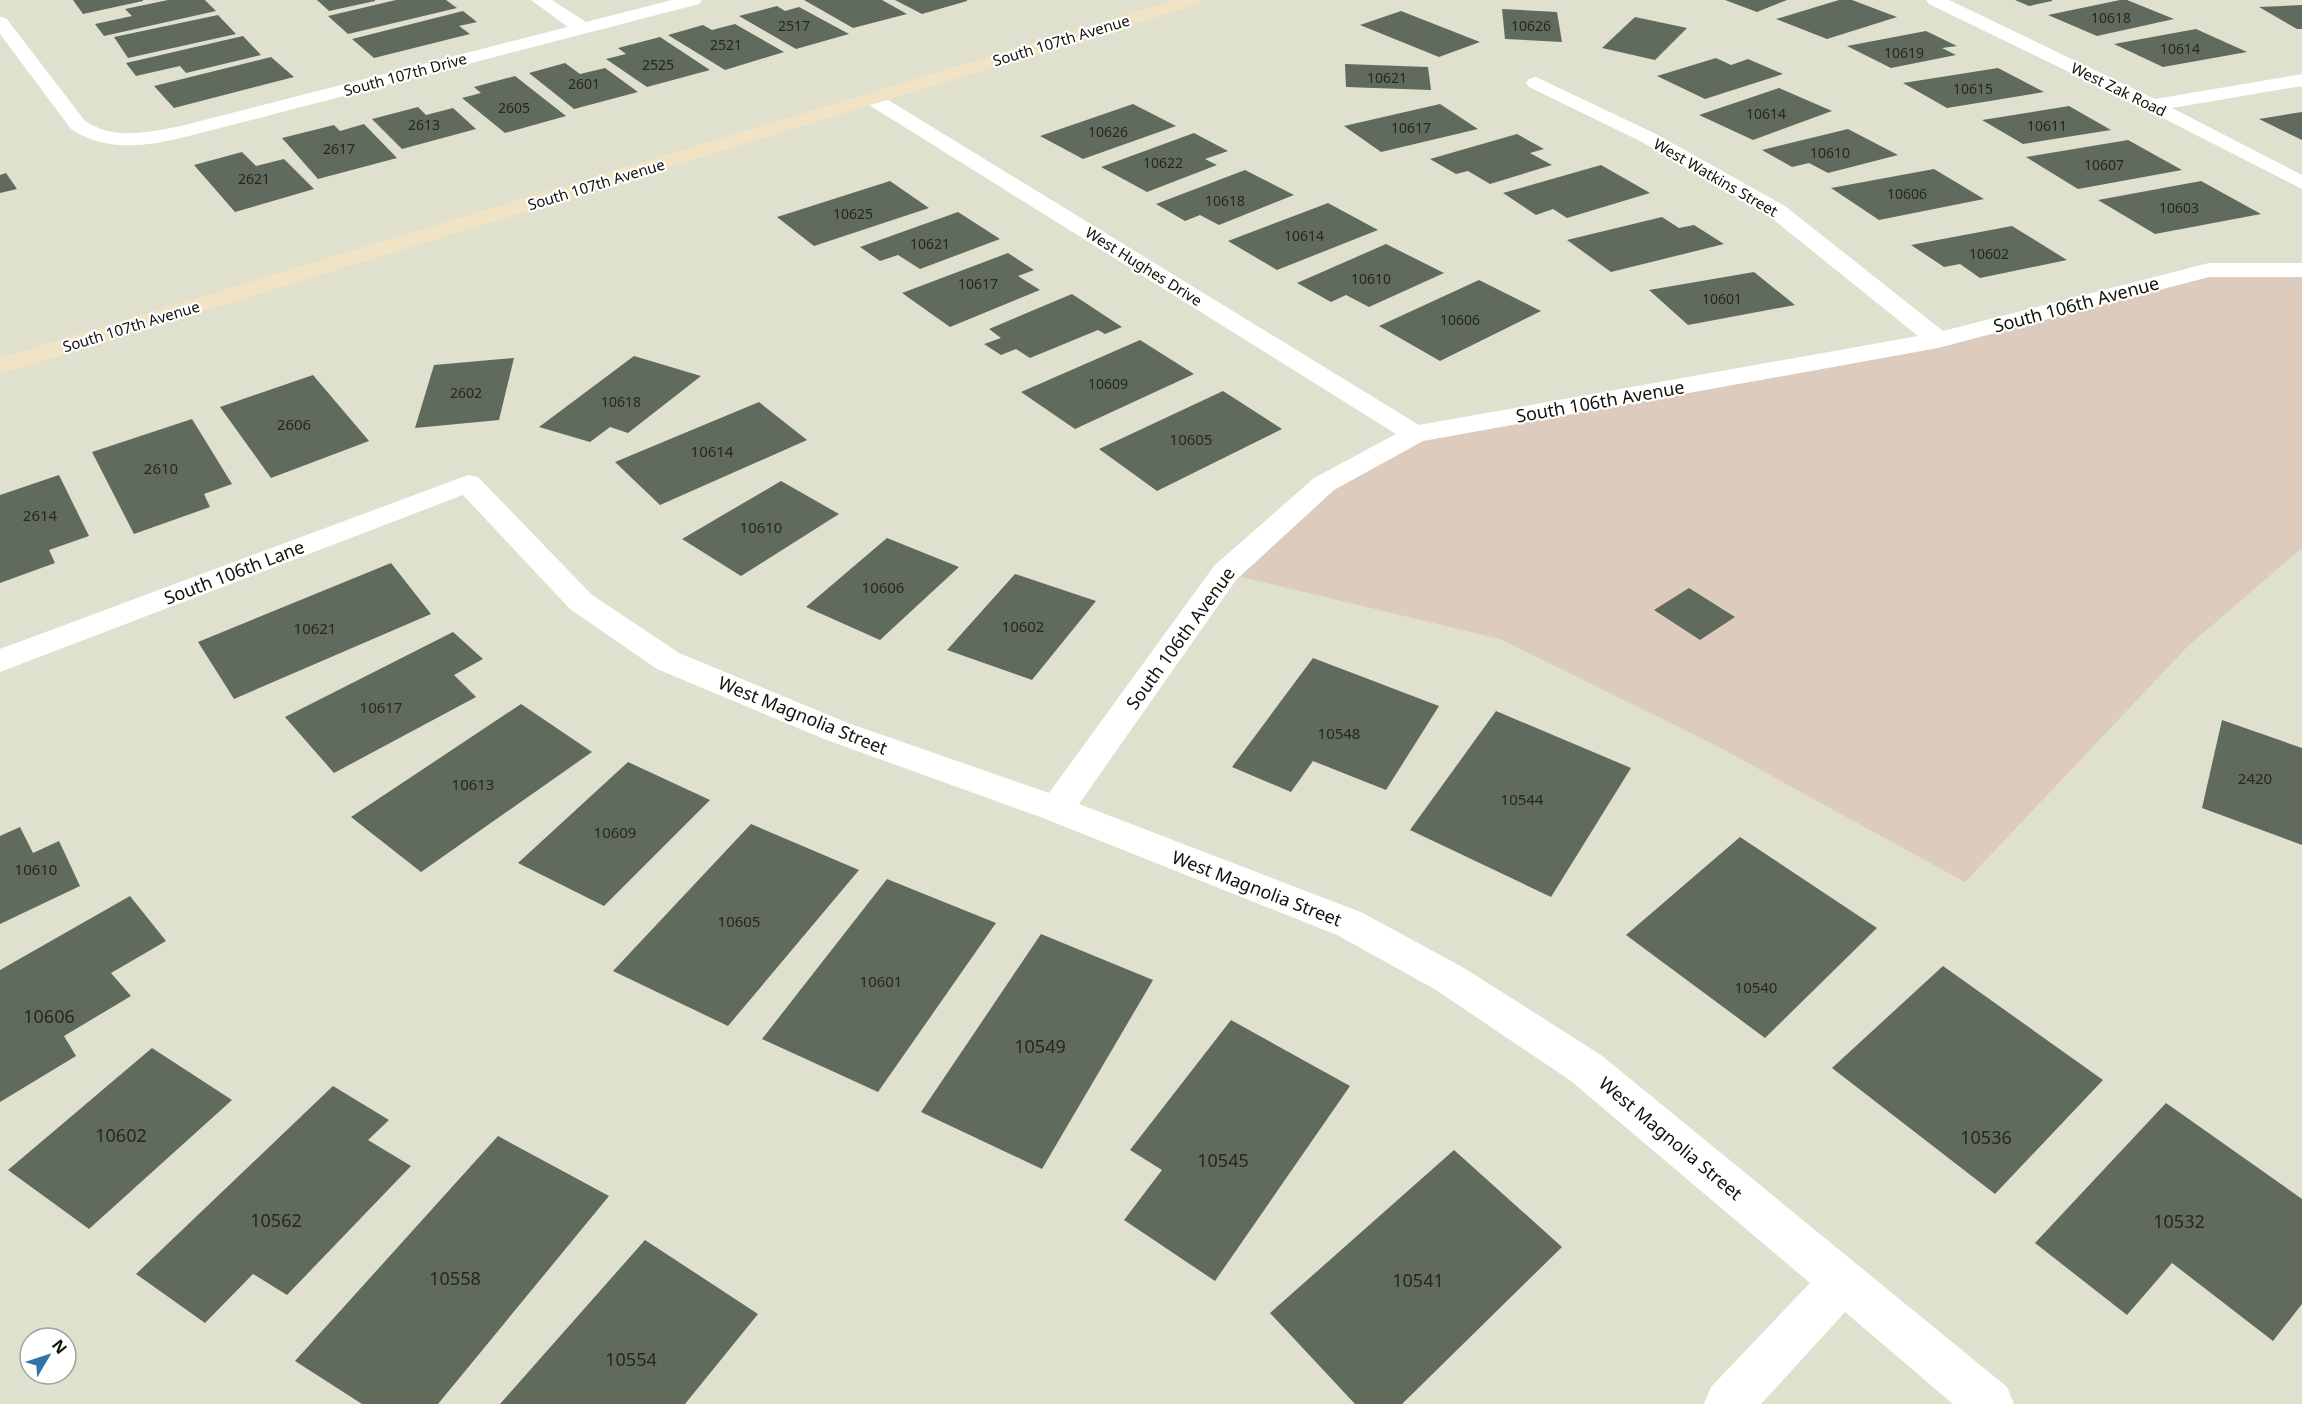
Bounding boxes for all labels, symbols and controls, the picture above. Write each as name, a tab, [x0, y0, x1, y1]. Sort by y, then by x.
house number: 10618	[2091, 8, 2131, 27]
street label: South 107th Avenue	[990, 10, 1132, 70]
house number: 2517	[778, 16, 810, 35]
house number: 10626	[1511, 16, 1551, 35]
house number: 2521	[710, 35, 742, 54]
house number: 10614	[2160, 39, 2200, 58]
house number: 10619	[1884, 43, 1924, 62]
street label: South 107th Drive	[341, 48, 469, 100]
house number: 2525	[642, 55, 674, 74]
street label: West Zak Road	[2068, 57, 2170, 121]
house number: 10621	[1367, 68, 1407, 87]
house number: 2601	[568, 74, 600, 93]
house number: 10615	[1953, 79, 1993, 98]
house number: 2605	[498, 98, 530, 117]
house number: 10614	[1746, 104, 1786, 123]
house number: 2613	[408, 115, 440, 134]
house number: 10611	[2027, 116, 2067, 135]
house number: 10617	[1391, 118, 1431, 137]
house number: 10626	[1088, 122, 1128, 141]
street label: West Watkins Street	[1650, 133, 1782, 221]
house number: 2617	[323, 139, 355, 158]
house number: 10610	[1810, 143, 1850, 162]
house number: 10622	[1143, 153, 1183, 172]
street label: South 107th Avenue	[525, 154, 667, 214]
house number: 10607	[2084, 155, 2124, 174]
house number: 2621	[238, 169, 270, 188]
house number: 10606	[1887, 184, 1927, 203]
house number: 10618	[1205, 191, 1245, 210]
house number: 10603	[2159, 198, 2199, 217]
house number: 10625	[833, 204, 873, 223]
street label: West Hughes Drive	[1082, 222, 1206, 310]
house number: 10614	[1284, 226, 1324, 245]
house number: 10621	[910, 234, 950, 253]
house number: 10602	[1969, 244, 2009, 263]
house number: 10610	[1351, 269, 1391, 288]
street label: South 106th Avenue	[1991, 270, 2161, 338]
house number: 10617	[958, 274, 998, 293]
house number: 10601	[1702, 289, 1742, 308]
street label: South 107th Avenue	[60, 296, 202, 356]
house number: 10606	[1440, 310, 1480, 329]
house number: 10609	[1088, 374, 1128, 393]
street label: South 106th Avenue	[1514, 374, 1686, 428]
house number: 2602	[450, 383, 482, 402]
house number: 10618	[601, 392, 641, 411]
house number: 2606	[277, 414, 311, 434]
house number: 10605	[1170, 429, 1212, 449]
house number: 10614	[691, 441, 734, 461]
house number: 2610	[144, 458, 178, 478]
house number: 2614	[23, 505, 58, 525]
house number: 10610	[740, 517, 782, 537]
street label: South 106th Lane	[161, 534, 307, 610]
street label: South 106th Avenue	[1120, 562, 1240, 714]
house number: 10606	[862, 577, 904, 597]
house number: 10602	[1002, 616, 1044, 636]
house number: 10621	[294, 618, 336, 638]
street label: West Magnolia Street	[715, 670, 891, 760]
house number: 10617	[360, 697, 402, 717]
house number: 10548	[1318, 723, 1360, 743]
house number: 2420	[2238, 768, 2272, 788]
house number: 10613	[452, 774, 494, 794]
house number: 10544	[1501, 789, 1544, 809]
house number: 10609	[594, 822, 636, 842]
street label: West Magnolia Street	[1169, 845, 1346, 932]
house number: 10610	[15, 859, 57, 879]
house number: 10605	[718, 911, 760, 931]
house number: 10601	[860, 971, 902, 991]
house number: 10540	[1735, 977, 1777, 997]
house number: 10606	[23, 1004, 75, 1028]
house number: 10549	[1014, 1034, 1066, 1058]
street label: West Magnolia Street	[1594, 1071, 1748, 1205]
house number: 10602	[95, 1123, 147, 1147]
house number: 10536	[1960, 1125, 2012, 1149]
house number: 10545	[1197, 1148, 1249, 1172]
house number: 10562	[250, 1208, 302, 1232]
house number: 10532	[2153, 1209, 2205, 1233]
house number: 10558	[429, 1266, 481, 1290]
house number: 10541	[1392, 1268, 1444, 1292]
north arrow	[18, 1326, 78, 1386]
text: N	[47, 1335, 72, 1359]
house number: 10554	[605, 1347, 657, 1371]

